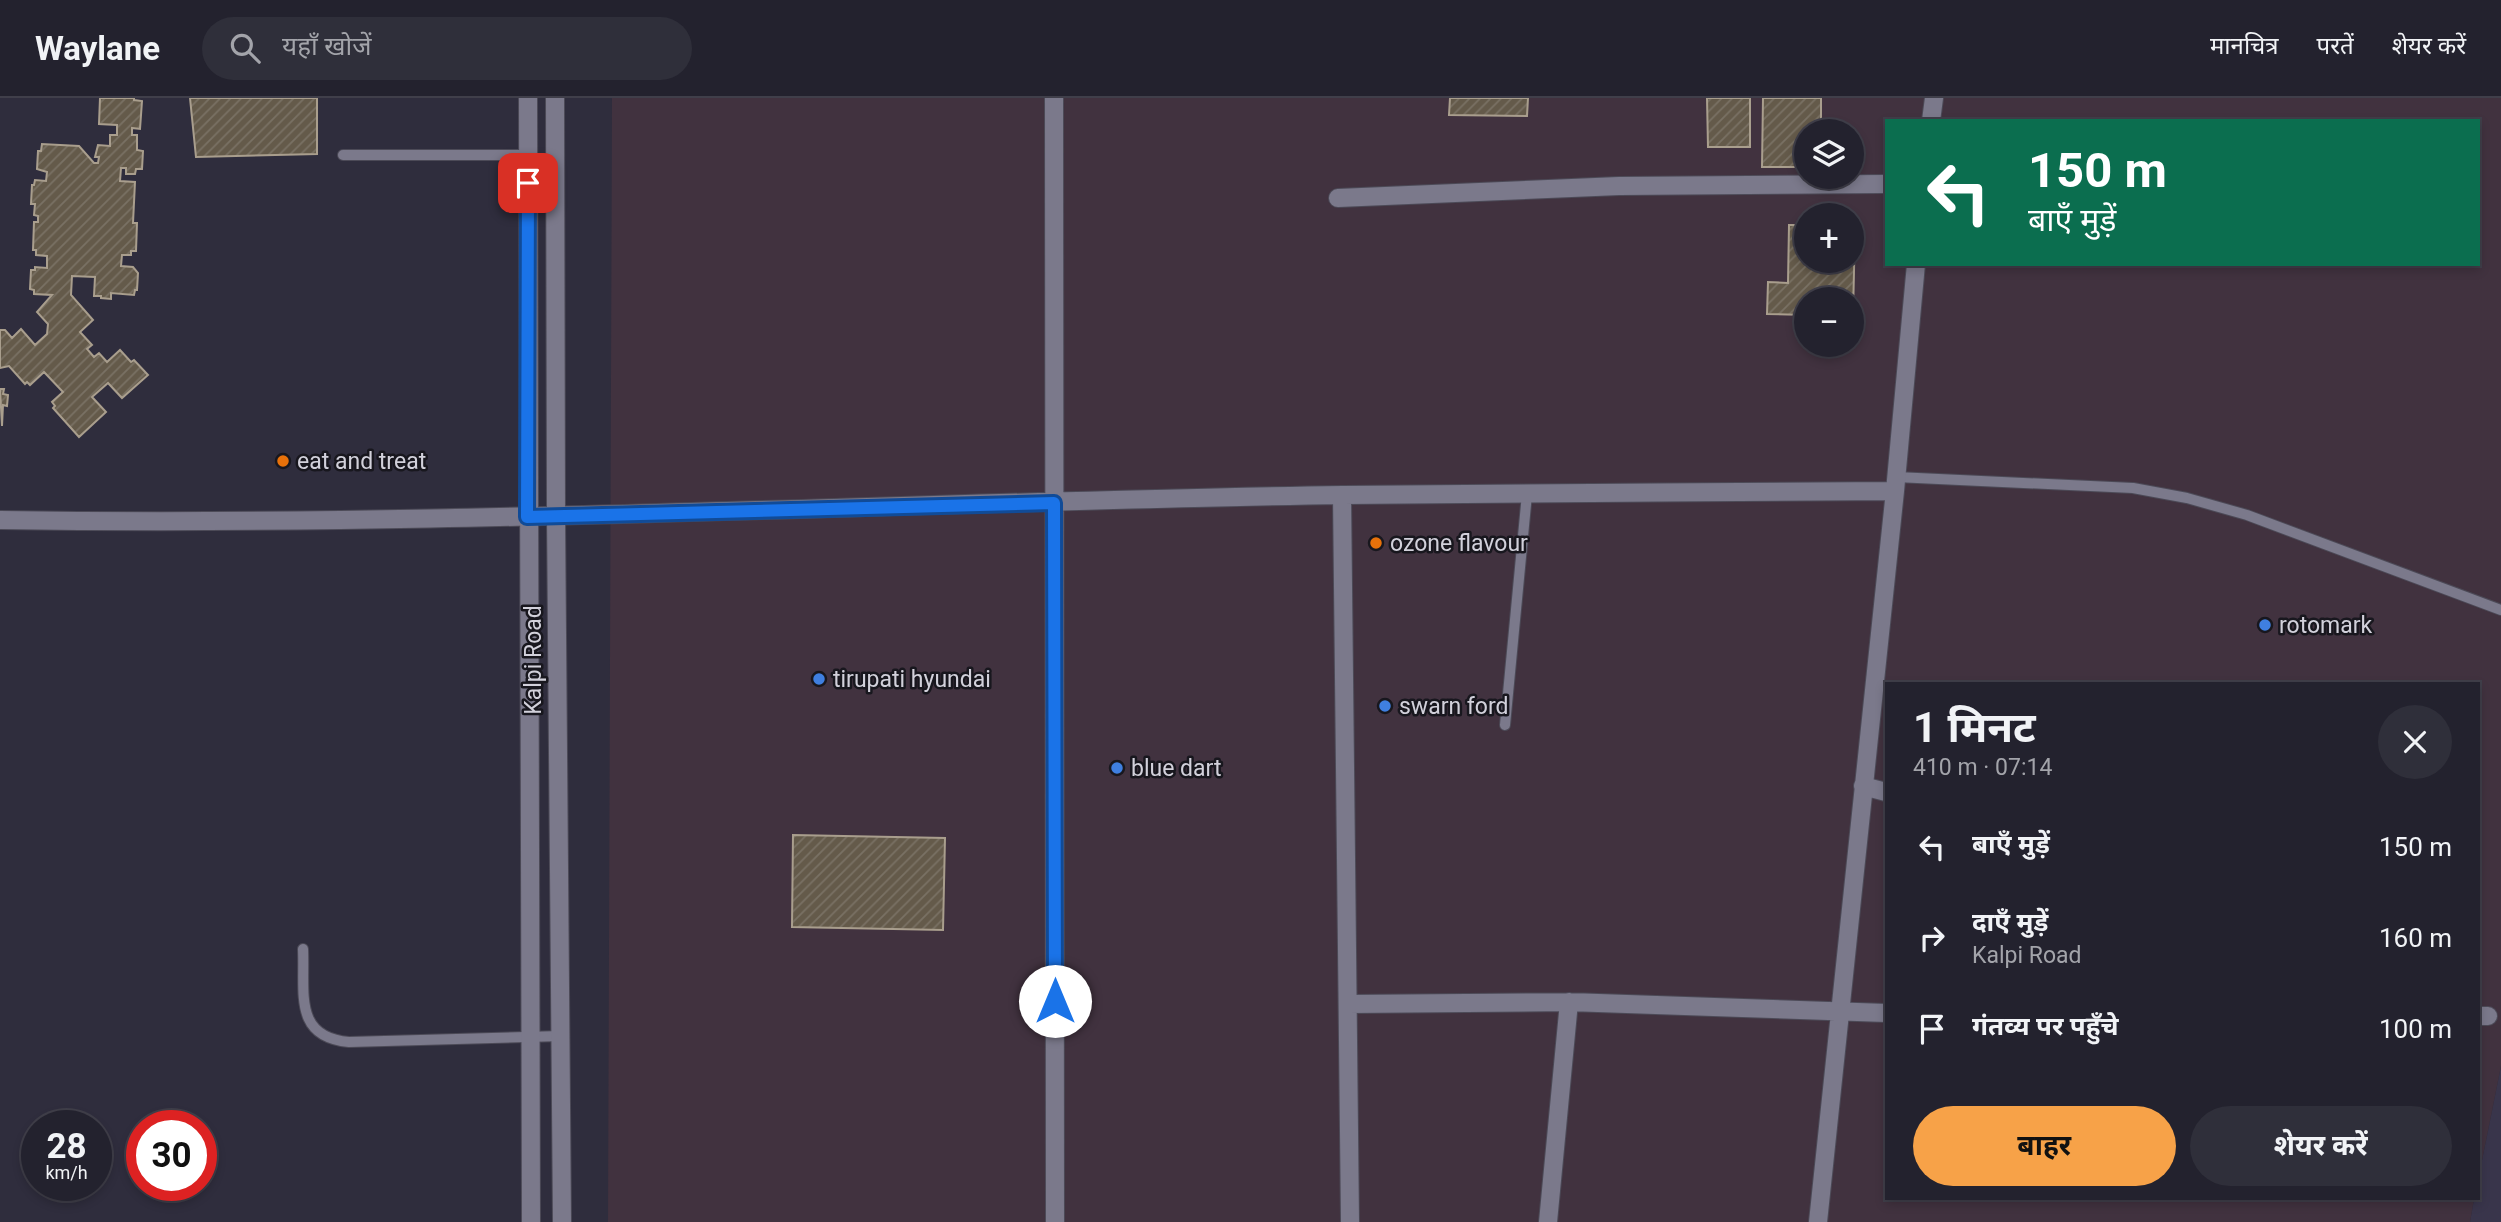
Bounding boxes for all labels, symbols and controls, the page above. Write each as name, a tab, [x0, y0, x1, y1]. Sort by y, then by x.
search box	[202, 17, 692, 80]
text: Waylane	[35, 29, 160, 68]
icon: search	[226, 29, 264, 67]
text: यहाँ खोजें	[282, 31, 371, 61]
text: मानचित्र	[2210, 32, 2279, 60]
text: परतें	[2317, 32, 2354, 60]
text: शेयर करें	[2392, 32, 2466, 60]
map controls	[1794, 119, 1864, 357]
button: layers	[1794, 119, 1864, 189]
text: 150 m	[2028, 142, 2167, 199]
icon: left	[1913, 147, 2004, 238]
pin	[498, 153, 558, 213]
icon: arrive	[509, 164, 547, 202]
text: बाएँ मुड़ें	[2028, 201, 2116, 239]
button: +	[1794, 203, 1864, 273]
button: −	[1794, 287, 1864, 357]
place label: eat and treat	[297, 448, 426, 475]
marker: eat and treat	[275, 453, 291, 469]
place label: ozone flavour	[1390, 530, 1528, 557]
marker: ozone flavour	[1368, 535, 1384, 551]
street label: Kalpi Road	[520, 605, 547, 715]
place label: rotomark	[2279, 612, 2373, 639]
marker: rotomark	[2257, 617, 2273, 633]
place label: tirupati hyundai	[833, 666, 991, 693]
marker: tirupati hyundai	[811, 671, 827, 687]
place label: swarn ford	[1399, 693, 1509, 720]
marker: swarn ford	[1377, 698, 1393, 714]
text: 1 मिनट	[1913, 703, 2036, 752]
button: close	[2378, 705, 2452, 779]
text: 410 m · 07:14	[1913, 754, 2052, 781]
place label: blue dart	[1131, 755, 1221, 782]
marker: blue dart	[1109, 760, 1125, 776]
icon: left	[1913, 828, 1951, 866]
text: बाएँ मुड़ें	[1972, 829, 2050, 859]
text: 150 m	[2379, 832, 2452, 862]
text: दाएँ मुड़ें	[1972, 907, 2048, 937]
icon: right	[1913, 919, 1951, 957]
text: 160 m	[2379, 923, 2452, 953]
text: Kalpi Road	[1972, 942, 2082, 969]
position arrow	[1018, 964, 1092, 1038]
icon: arrive	[1913, 1010, 1951, 1048]
text: गंतव्य पर पहुँचे	[1972, 1011, 2119, 1041]
text: 100 m	[2379, 1014, 2452, 1044]
button: बाहर	[1913, 1106, 2176, 1186]
button: शेयर करें	[2190, 1106, 2452, 1186]
speed limit sign: 30	[126, 1110, 217, 1201]
text: 28	[46, 1126, 87, 1167]
text: km/h	[45, 1162, 88, 1183]

